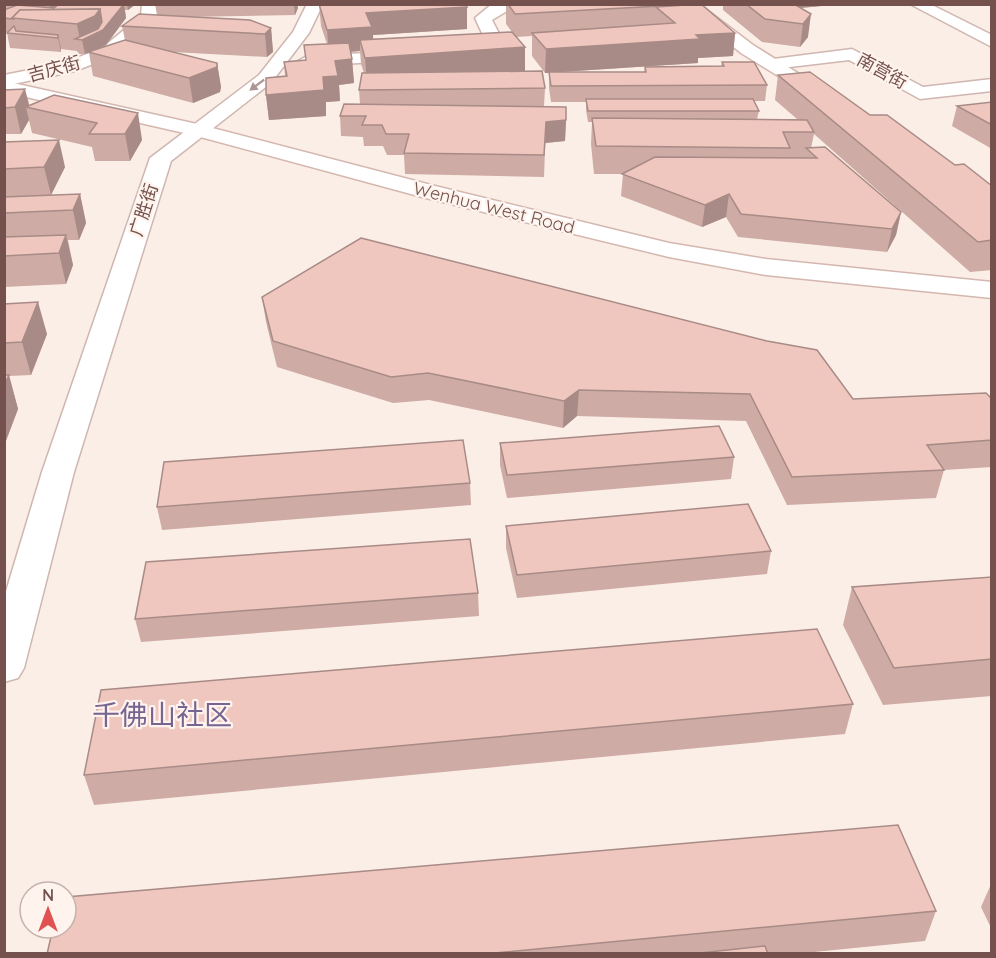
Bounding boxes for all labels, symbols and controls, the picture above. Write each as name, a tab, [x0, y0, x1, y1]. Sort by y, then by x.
street label: 南营街	[853, 47, 911, 94]
street label: 吉庆街	[25, 50, 83, 87]
one-way arrow	[249, 79, 264, 91]
street label: Wenhua West Road	[411, 176, 577, 239]
street label: 广胜街	[124, 181, 163, 239]
district label: 千佛山社区	[92, 697, 232, 732]
north arrow	[18, 880, 78, 940]
text: N	[42, 885, 54, 905]

